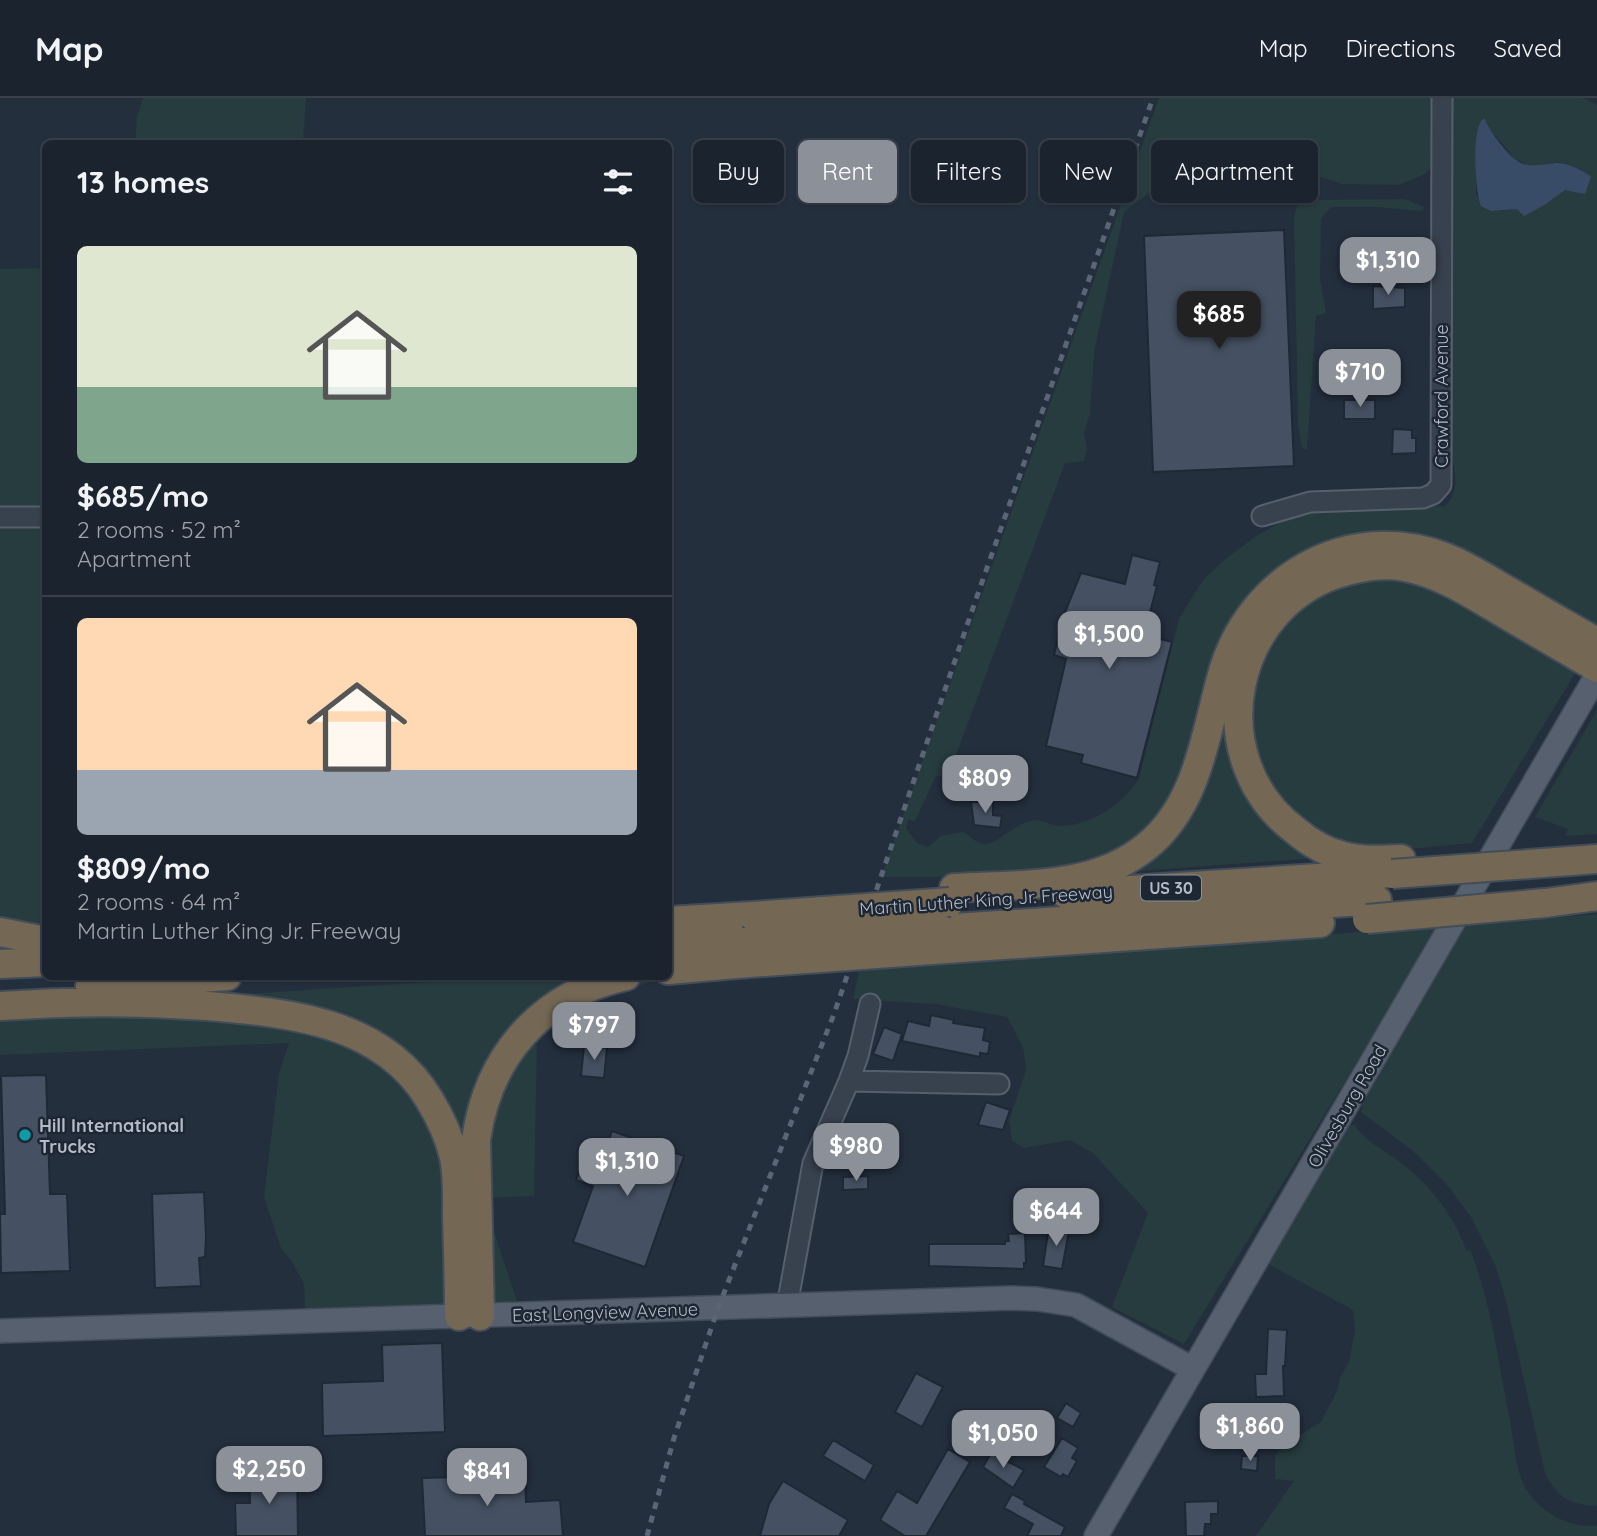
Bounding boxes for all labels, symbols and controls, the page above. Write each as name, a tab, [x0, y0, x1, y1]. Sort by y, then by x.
text: Map	[35, 28, 103, 69]
text: Map	[1259, 33, 1308, 63]
text: Directions	[1346, 33, 1456, 63]
text: Saved	[1494, 33, 1562, 63]
chip: Buy	[693, 140, 784, 203]
chip: Rent	[798, 140, 897, 203]
chip: Filters	[911, 140, 1026, 203]
chip: New	[1040, 140, 1137, 203]
chip: Apartment	[1151, 140, 1318, 203]
text: 13 homes	[77, 163, 209, 201]
icon: filters	[599, 163, 637, 201]
pin: $1,310	[1331, 238, 1445, 297]
text: $1,310	[1356, 245, 1420, 274]
icon: home	[294, 292, 420, 418]
pin: $685	[1178, 292, 1260, 351]
text: $685	[1193, 299, 1245, 328]
street label: Crawford Avenue	[1430, 324, 1453, 468]
pin: $710	[1319, 350, 1401, 409]
text: $710	[1335, 357, 1385, 386]
text: $685/mo	[77, 477, 209, 515]
text: 2 rooms · 52 m²	[77, 515, 241, 544]
text: Apartment	[77, 544, 191, 573]
pin: $1,500	[1052, 612, 1166, 671]
text: $1,500	[1074, 619, 1144, 648]
icon: home	[294, 664, 420, 790]
pin: $809	[944, 756, 1026, 815]
text: $809	[958, 763, 1012, 792]
text: $809/mo	[77, 849, 210, 887]
road number: US 30	[1141, 876, 1201, 901]
street label: Martin Luther King Jr. Freeway	[859, 880, 1113, 920]
text: 2 rooms · 64 m²	[77, 887, 240, 916]
text: Martin Luther King Jr. Freeway	[77, 916, 401, 945]
pin: $797	[553, 1002, 635, 1062]
text: $797	[568, 1010, 620, 1039]
street label: Olivesburg Road	[1302, 1040, 1392, 1172]
place label: Hill International Trucks	[39, 1114, 184, 1158]
pin: $980	[815, 1124, 897, 1183]
marker: Hill International Trucks	[17, 1127, 33, 1143]
text: $980	[829, 1131, 883, 1160]
pin: $1,310	[570, 1138, 684, 1198]
text: $1,310	[595, 1146, 659, 1175]
pin: $644	[1015, 1188, 1097, 1248]
text: $644	[1029, 1196, 1083, 1225]
street label: East Longview Avenue	[512, 1297, 698, 1327]
pin: $1,860	[1193, 1404, 1307, 1463]
pin: $1,050	[946, 1410, 1060, 1470]
text: $1,860	[1216, 1411, 1284, 1440]
text: $1,050	[968, 1418, 1038, 1447]
pin: $2,250	[212, 1446, 326, 1506]
pin: $841	[446, 1448, 528, 1508]
text: $2,250	[232, 1454, 306, 1483]
text: $841	[463, 1456, 511, 1485]

